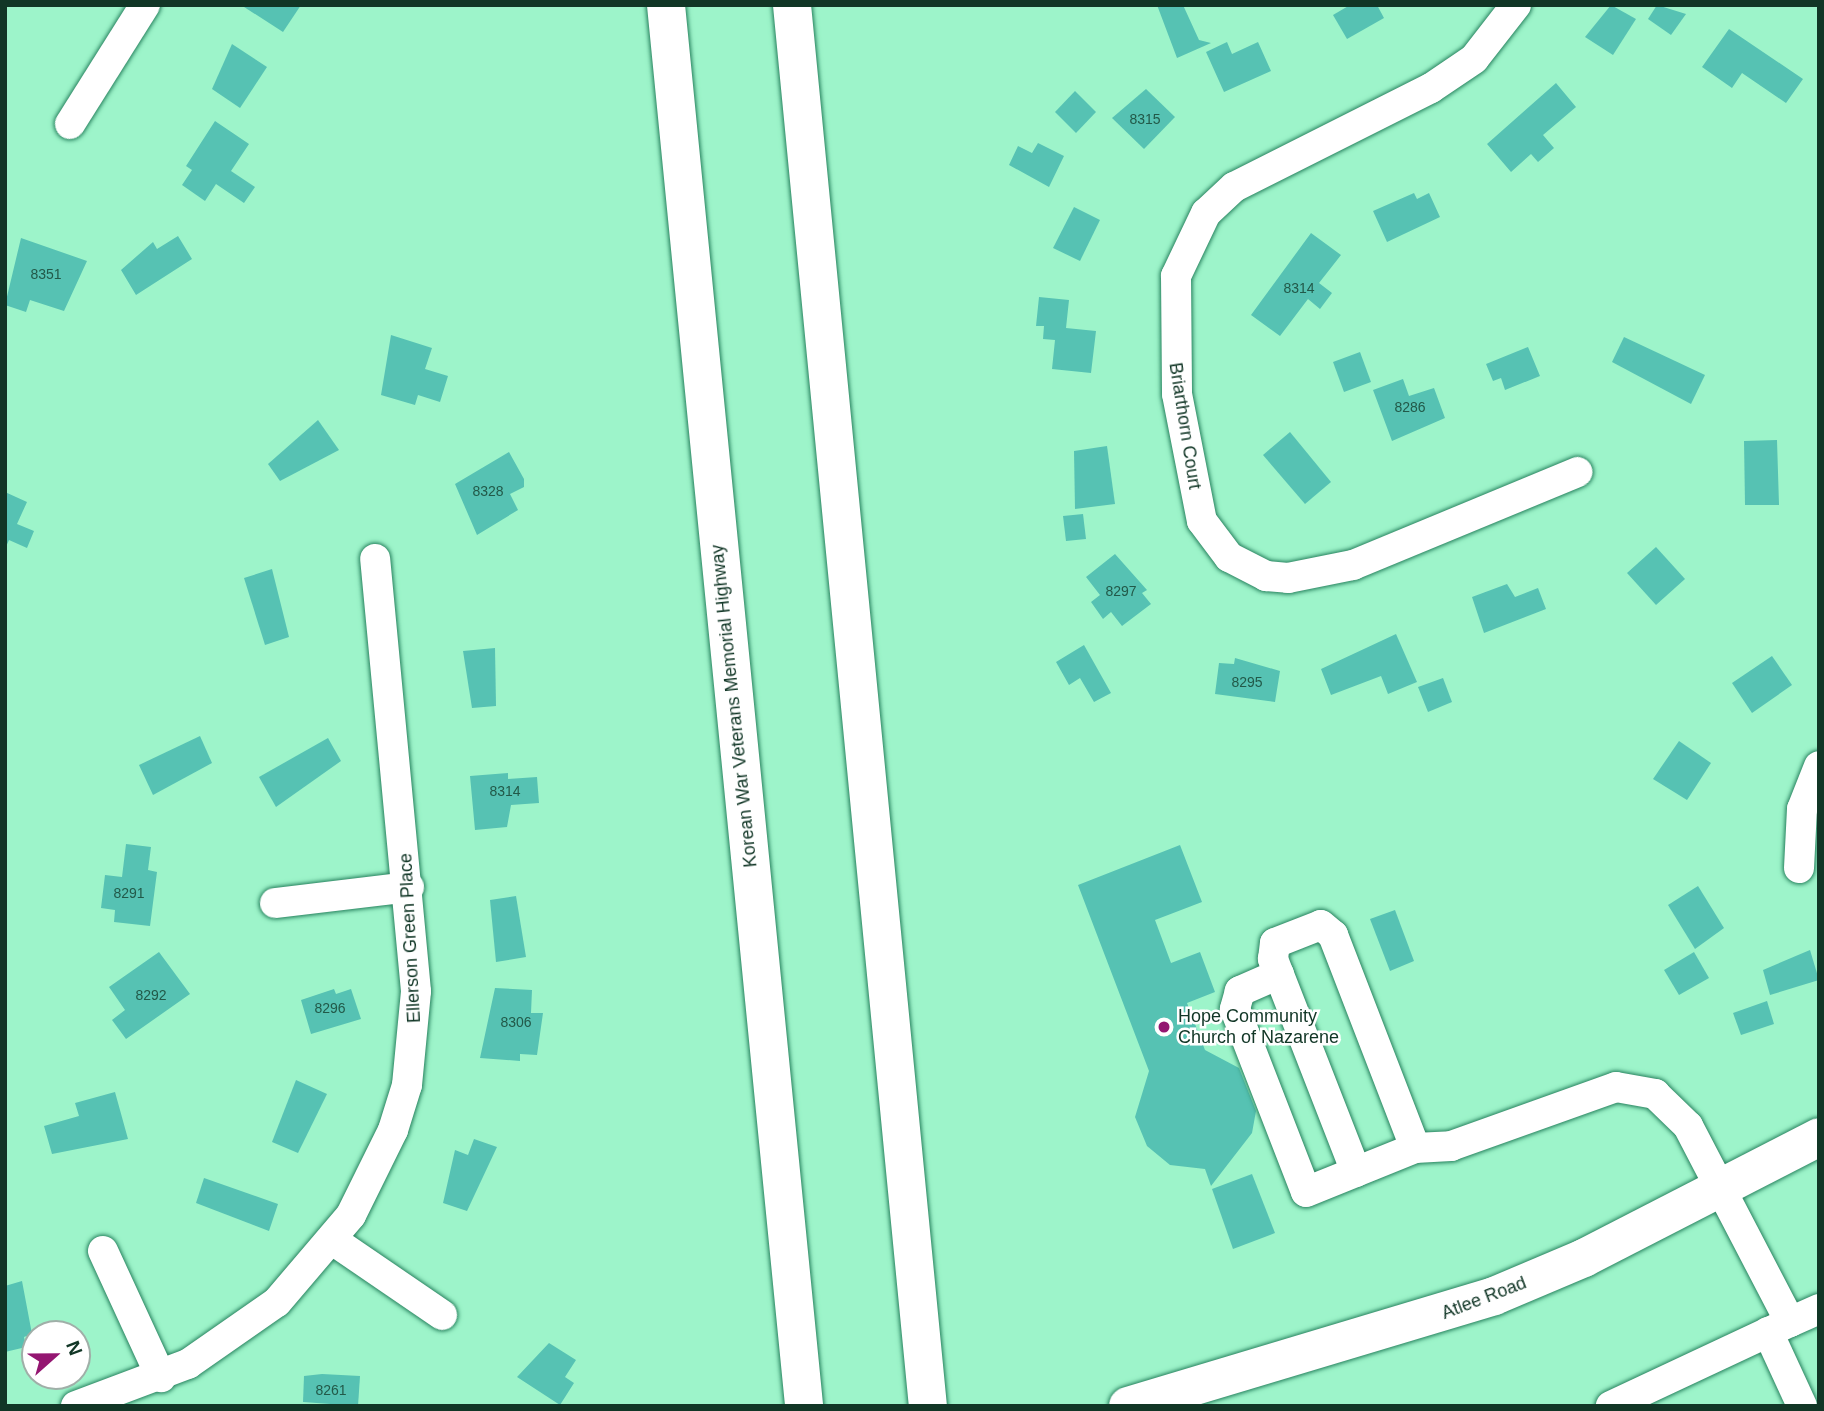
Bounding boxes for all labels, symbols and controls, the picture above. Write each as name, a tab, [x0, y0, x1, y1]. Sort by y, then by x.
house number: 8315	[1129, 111, 1161, 127]
house number: 8351	[30, 266, 62, 282]
house number: 8314	[1283, 280, 1315, 296]
street label: Briarthorn Court	[1164, 361, 1206, 491]
house number: 8286	[1394, 399, 1426, 415]
house number: 8328	[472, 483, 504, 499]
street label: Korean War Veterans Memorial Highway	[706, 544, 762, 868]
house number: 8297	[1105, 583, 1137, 599]
house number: 8295	[1231, 674, 1263, 690]
house number: 8314	[489, 783, 521, 799]
street label: Ellerson Green Place	[395, 853, 425, 1023]
house number: 8291	[113, 885, 145, 901]
house number: 8292	[135, 987, 167, 1003]
house number: 8296	[314, 1000, 346, 1016]
place label: Hope Community Church of Nazarene	[1178, 1006, 1339, 1048]
house number: 8306	[500, 1014, 532, 1030]
marker: Hope Community Church of Nazarene	[1156, 1019, 1172, 1035]
street label: Atlee Road	[1439, 1272, 1529, 1324]
north arrow	[21, 1320, 91, 1390]
text: N	[62, 1338, 86, 1358]
house number: 8261	[315, 1382, 347, 1398]

